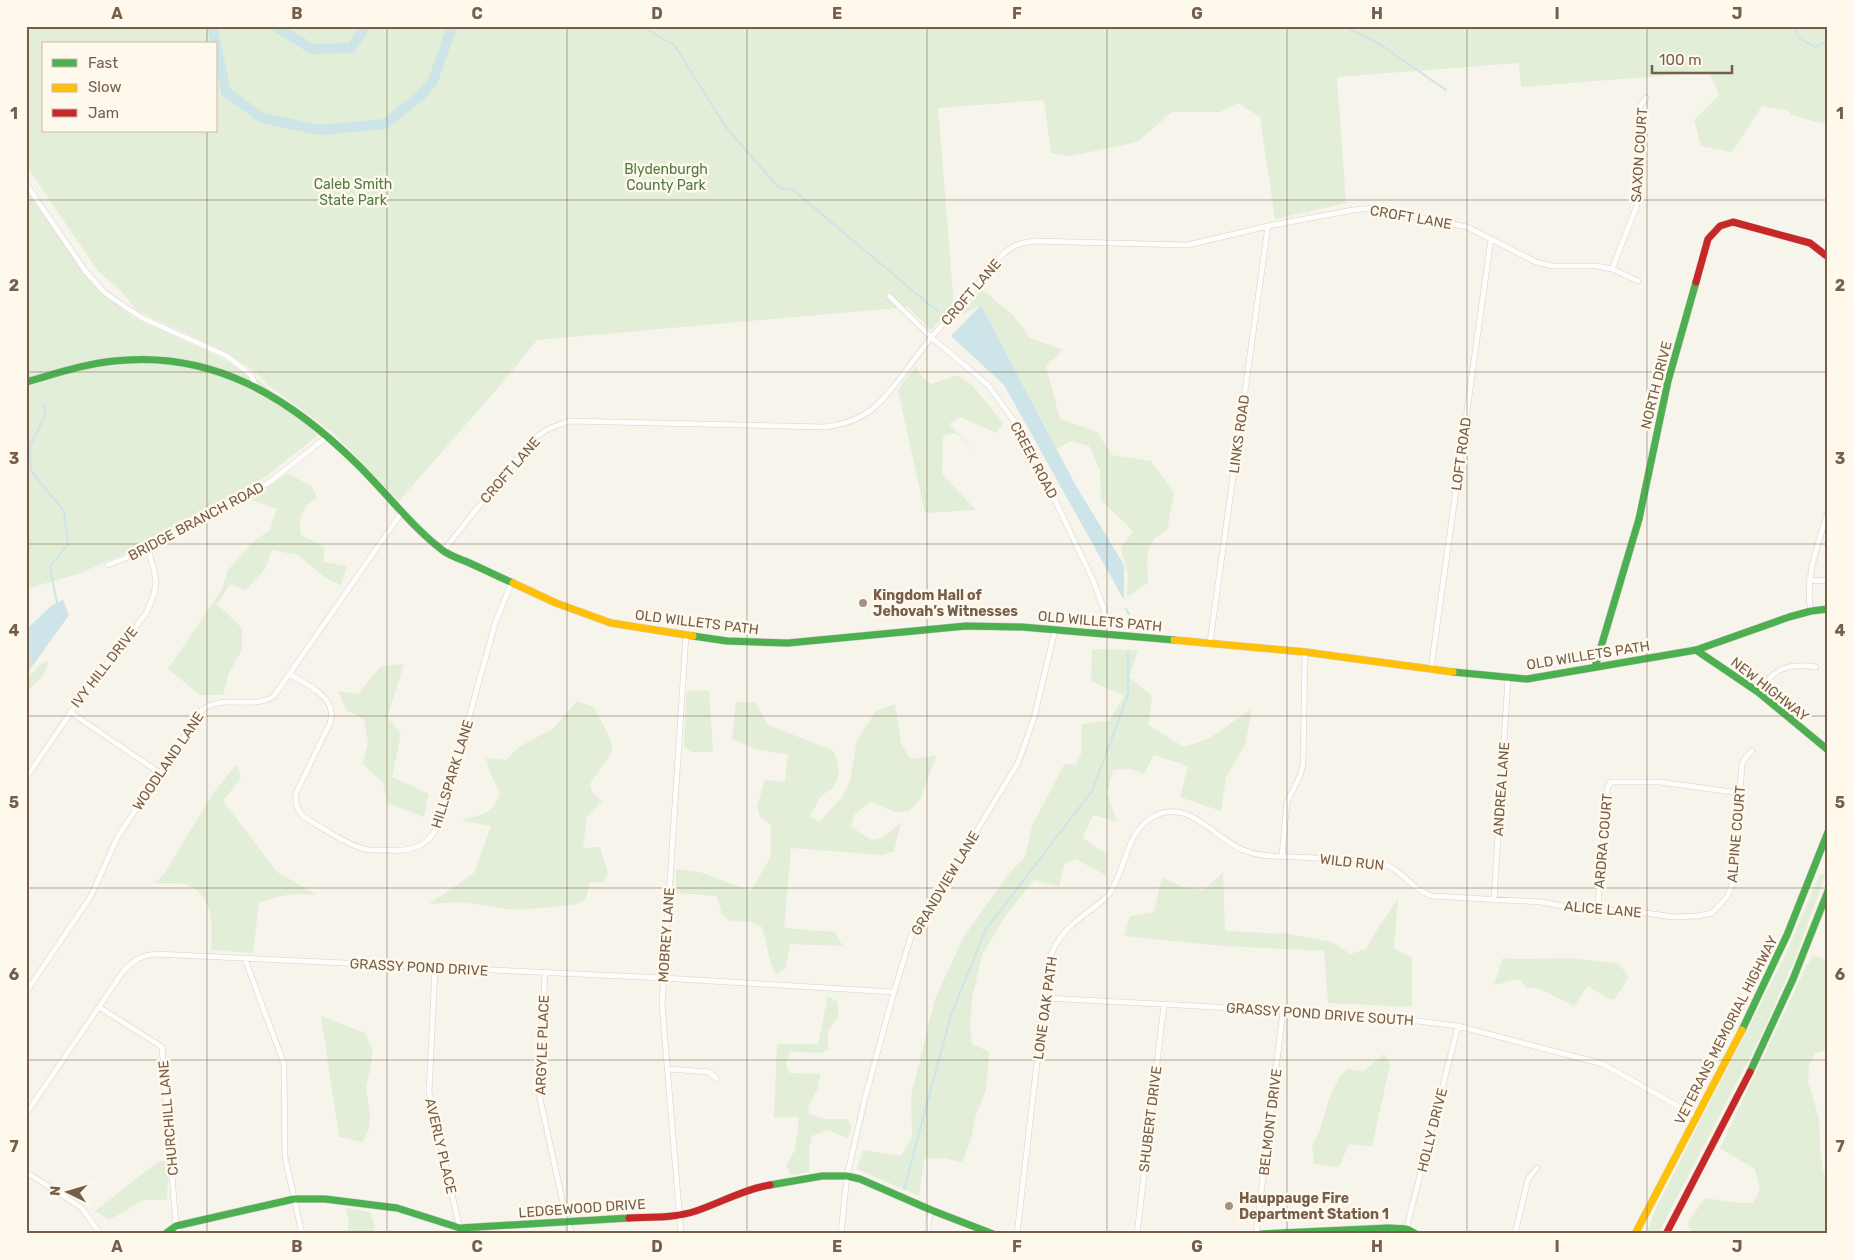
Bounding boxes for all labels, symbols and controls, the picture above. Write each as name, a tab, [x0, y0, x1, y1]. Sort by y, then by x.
text: A	[111, 4, 123, 23]
text: B	[291, 4, 303, 23]
text: C	[471, 4, 483, 23]
text: D	[651, 4, 663, 23]
text: E	[832, 4, 842, 23]
text: F	[1012, 4, 1022, 23]
text: G	[1191, 4, 1203, 23]
text: H	[1371, 4, 1383, 23]
text: I	[1554, 4, 1560, 23]
text: J	[1732, 4, 1742, 23]
legend	[42, 42, 218, 132]
scale bar	[1652, 42, 1732, 74]
text: 100 m	[1659, 51, 1701, 69]
text: Fast	[88, 54, 118, 72]
text: Slow	[88, 78, 121, 96]
text: 1	[10, 104, 18, 123]
text: Jam	[88, 104, 119, 122]
text: 1	[1836, 104, 1844, 123]
street label: SAXON COURT	[1628, 107, 1651, 203]
park label: Blydenburgh County Park	[624, 161, 708, 194]
park label: Caleb Smith State Park	[314, 176, 392, 209]
street label: CROFT LANE	[1369, 202, 1453, 233]
street label: CROFT LANE	[938, 256, 1005, 329]
text: 2	[9, 276, 19, 295]
text: 2	[1835, 276, 1845, 295]
street label: NORTH DRIVE	[1637, 339, 1676, 431]
street label: LINKS ROAD	[1226, 394, 1253, 475]
street label: LOFT ROAD	[1448, 416, 1475, 492]
street label: CREEK ROAD	[1006, 419, 1061, 502]
street label: CROFT LANE	[477, 434, 544, 507]
text: 3	[9, 449, 19, 468]
text: 3	[1835, 449, 1845, 468]
street label: BRIDGE BRANCH ROAD	[125, 478, 267, 564]
place label: Kingdom Hall of Jehovah’s Witnesses	[873, 587, 1018, 620]
marker: Kingdom Hall of Jehovah’s Witnesses	[857, 597, 869, 609]
street label: OLD WILLETS PATH	[634, 606, 760, 639]
street label: OLD WILLETS PATH	[1037, 608, 1163, 635]
text: 4	[9, 621, 20, 640]
text: 4	[1835, 621, 1846, 640]
street label: IVY HILL DRIVE	[68, 623, 141, 711]
street label: OLD WILLETS PATH	[1525, 637, 1651, 674]
street label: NEW HIGHWAY	[1727, 654, 1812, 725]
street label: WOODLAND LANE	[129, 709, 208, 814]
street label: HILLSPARK LANE	[428, 718, 477, 830]
street label: ANDREA LANE	[1490, 741, 1513, 837]
street label: ALPINE COURT	[1724, 785, 1749, 883]
text: 5	[9, 793, 19, 812]
street label: ARDRA COURT	[1591, 793, 1616, 889]
text: 5	[1835, 793, 1845, 812]
street label: GRANDVIEW LANE	[908, 828, 983, 938]
street label: WILD RUN	[1319, 851, 1385, 874]
street label: MOBREY LANE	[655, 887, 678, 983]
street label: ALICE LANE	[1563, 898, 1642, 921]
street label: VETERANS MEMORIAL HIGHWAY	[1671, 933, 1782, 1128]
street label: GRASSY POND DRIVE	[349, 955, 489, 980]
street label: LONE OAK PATH	[1030, 955, 1061, 1061]
text: 6	[9, 965, 19, 984]
text: 6	[1835, 965, 1845, 984]
street label: ARGYLE PLACE	[532, 995, 553, 1096]
street label: GRASSY POND DRIVE SOUTH	[1226, 999, 1414, 1030]
street label: CHURCHILL LANE	[155, 1060, 182, 1176]
street label: SHUBERT DRIVE	[1136, 1065, 1165, 1173]
street label: BELMONT DRIVE	[1256, 1068, 1285, 1176]
street label: HOLLY DRIVE	[1414, 1086, 1451, 1174]
street label: AVERLY PLACE	[421, 1097, 460, 1196]
text: 7	[9, 1137, 19, 1156]
text: 7	[1835, 1137, 1845, 1156]
north arrow	[42, 1168, 92, 1218]
text: N	[47, 1185, 64, 1197]
place label: Hauppauge Fire Department Station 1	[1239, 1190, 1389, 1223]
street label: LEDGEWOOD DRIVE	[518, 1196, 646, 1221]
marker: Hauppauge Fire Department Station 1	[1223, 1200, 1235, 1212]
text: A	[111, 1237, 123, 1256]
text: B	[291, 1237, 303, 1256]
text: C	[471, 1237, 483, 1256]
text: D	[651, 1237, 663, 1256]
text: E	[832, 1237, 842, 1256]
text: F	[1012, 1237, 1022, 1256]
text: G	[1191, 1237, 1203, 1256]
text: H	[1371, 1237, 1383, 1256]
text: I	[1554, 1237, 1560, 1256]
text: J	[1732, 1237, 1742, 1256]

